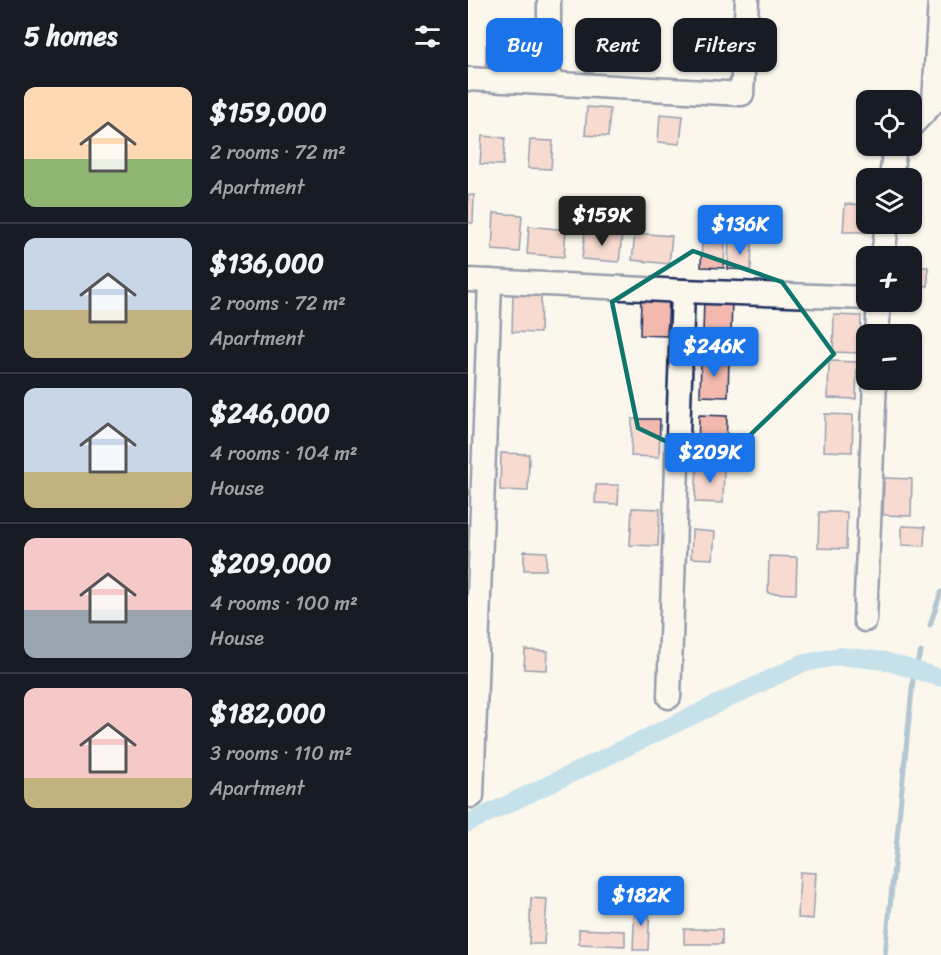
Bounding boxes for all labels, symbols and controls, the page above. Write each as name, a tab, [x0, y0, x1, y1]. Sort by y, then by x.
text: 5 homes	[24, 13, 117, 59]
chip: Buy	[486, 18, 563, 72]
chip: Rent	[575, 18, 661, 72]
chip: Filters	[673, 18, 777, 72]
icon: filters	[411, 20, 444, 53]
text: $159,000	[210, 89, 327, 135]
map controls	[856, 90, 922, 390]
button: locate	[856, 90, 922, 156]
icon: home	[72, 111, 144, 183]
text: 2 rooms · 72 m²	[210, 135, 346, 170]
button: layers	[856, 168, 922, 234]
text: Apartment	[210, 170, 304, 205]
pin: $159K	[560, 196, 644, 247]
text: $159K	[573, 198, 631, 233]
pin: $136K	[698, 205, 782, 256]
text: $136K	[712, 207, 768, 242]
text: $136,000	[210, 240, 324, 286]
button: +	[856, 246, 922, 312]
icon: home	[72, 262, 144, 334]
text: 2 rooms · 72 m²	[210, 286, 346, 321]
text: Apartment	[210, 321, 304, 356]
button: −	[856, 324, 922, 390]
pin: $246K	[672, 327, 756, 378]
text: $246K	[683, 329, 745, 364]
text: $246,000	[210, 390, 330, 436]
icon: home	[72, 412, 144, 484]
pin: $209K	[668, 433, 752, 484]
text: $209K	[679, 435, 741, 470]
text: 4 rooms · 104 m²	[210, 436, 358, 471]
text: House	[210, 471, 264, 506]
text: $209,000	[210, 540, 331, 586]
icon: home	[72, 562, 144, 634]
text: 4 rooms · 100 m²	[210, 586, 358, 621]
text: House	[210, 621, 264, 656]
text: $182,000	[210, 690, 326, 736]
icon: home	[72, 712, 144, 784]
text: 3 rooms · 110 m²	[210, 736, 352, 771]
text: Apartment	[210, 771, 304, 806]
pin: $182K	[599, 876, 683, 927]
text: $182K	[612, 878, 670, 913]

